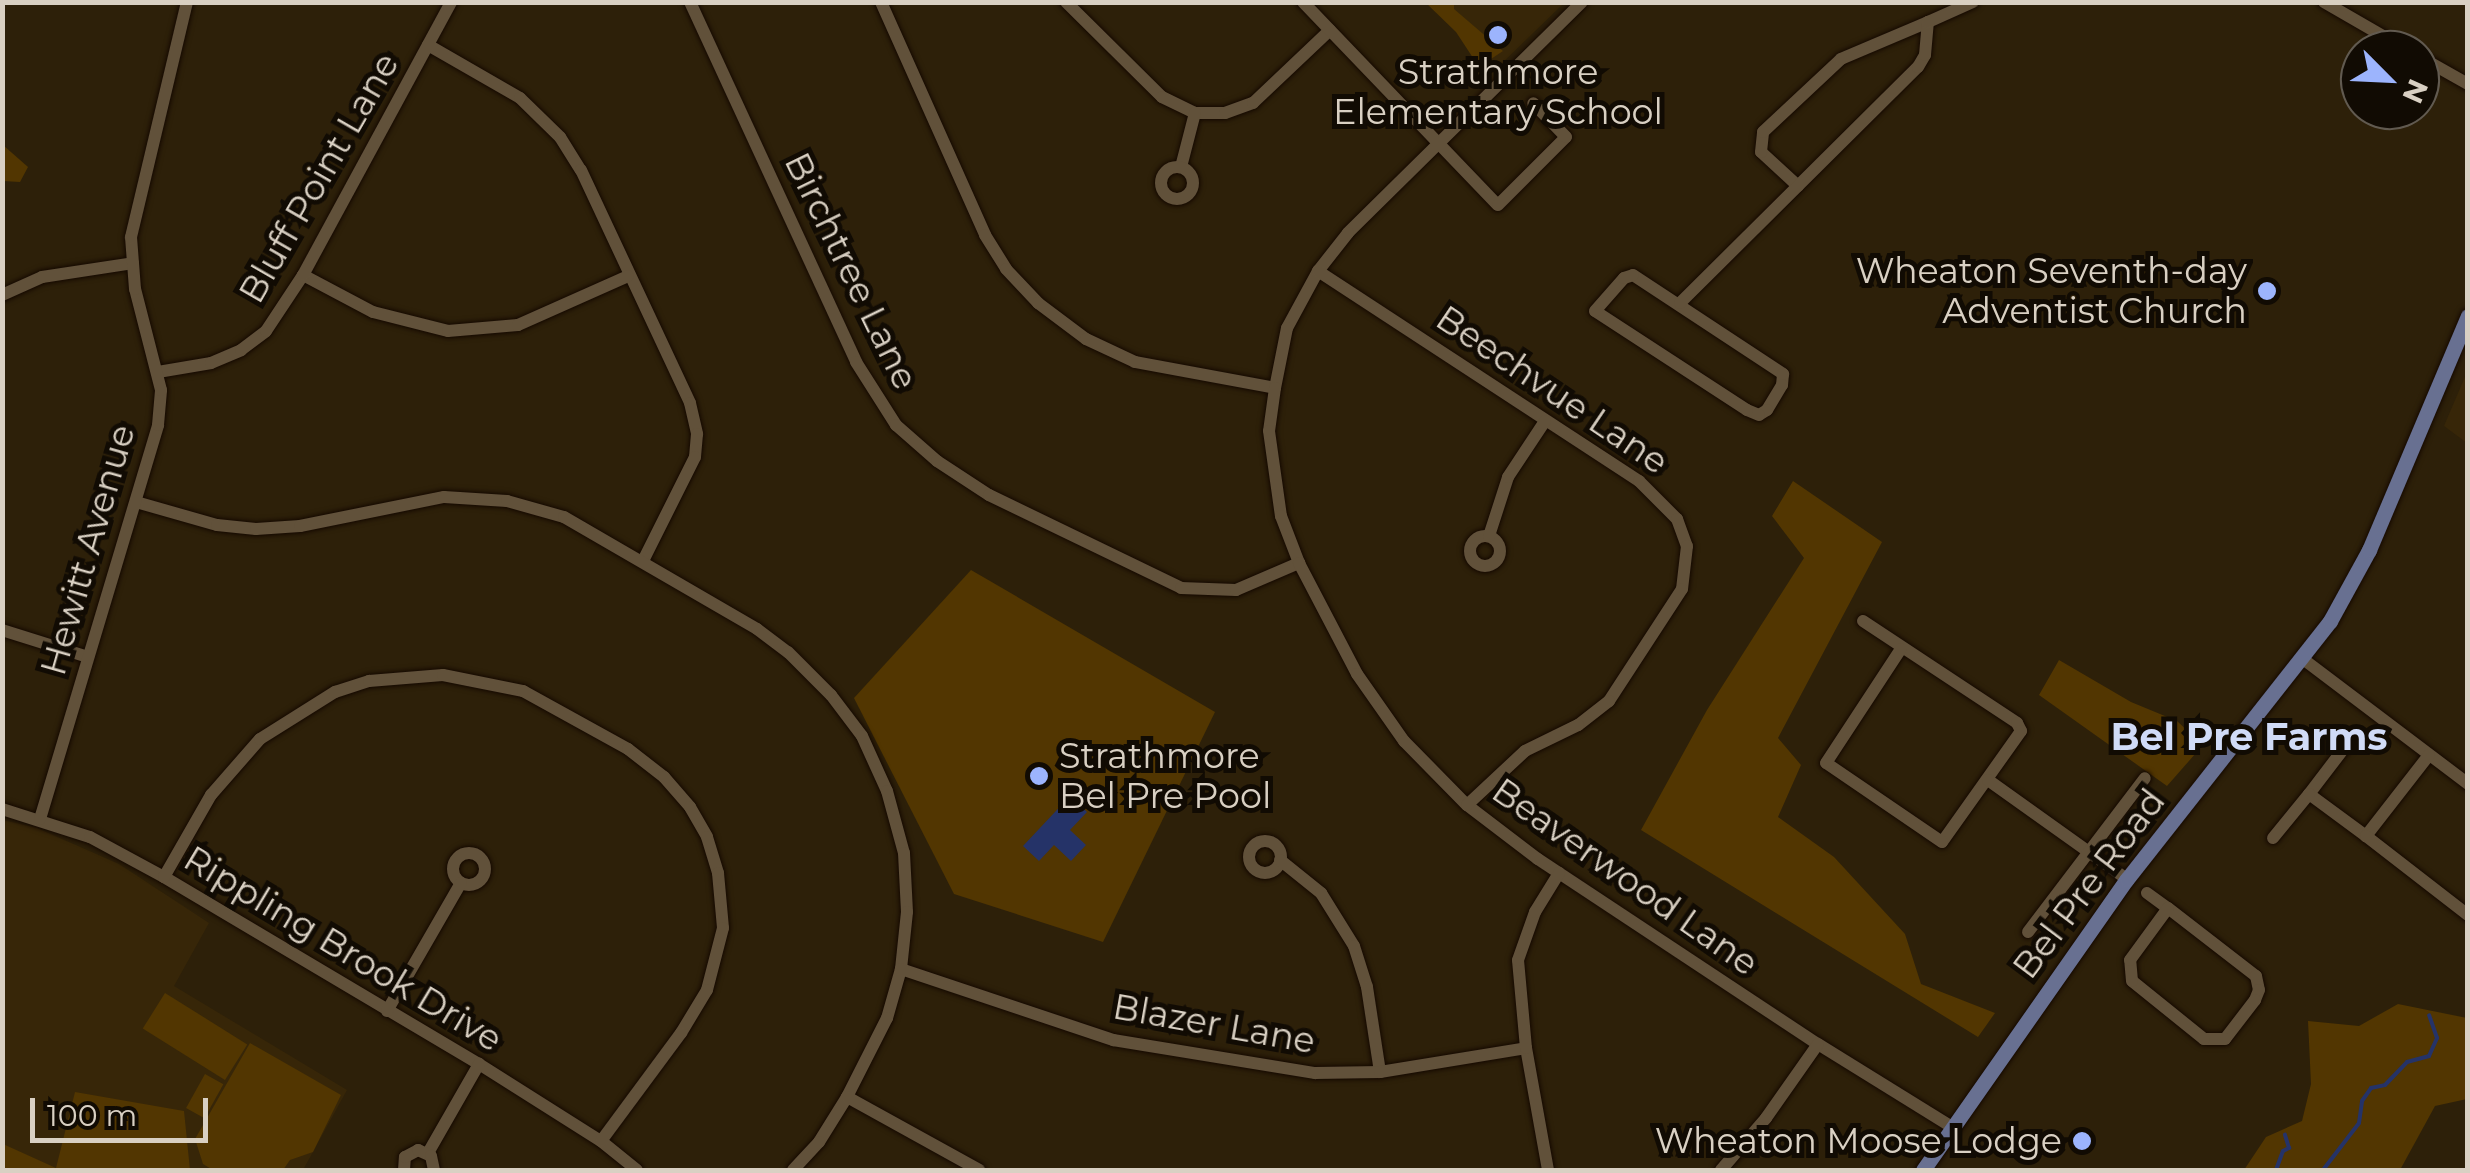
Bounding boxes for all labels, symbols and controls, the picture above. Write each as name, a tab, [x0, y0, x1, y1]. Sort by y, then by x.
marker: Strathmore Elementary School	[1487, 24, 1509, 46]
north arrow	[2340, 30, 2440, 130]
street label: Bluff Point Lane	[230, 46, 408, 310]
place label: Strathmore Elementary School	[1333, 51, 1663, 133]
text: N	[2395, 74, 2436, 109]
street label: Birchtree Lane	[776, 146, 926, 396]
place label: Wheaton Seventh-day Adventist Church	[1856, 250, 2247, 332]
marker: Wheaton Seventh-day Adventist Church	[2256, 280, 2278, 302]
street label: Beechvue Lane	[1428, 297, 1676, 483]
street label: Hewitt Avenue	[32, 420, 144, 680]
district label: Bel Pre Farms	[2111, 714, 2387, 760]
place label: Strathmore Bel Pre Pool	[1059, 735, 1271, 817]
marker: Strathmore Bel Pre Pool	[1028, 765, 1050, 787]
street label: Beaverwood Lane	[1484, 770, 1766, 984]
street label: Bel Pre Road	[2004, 781, 2174, 987]
street label: Rippling Brook Drive	[176, 837, 510, 1061]
street label: Blazer Lane	[1110, 986, 1318, 1062]
scale bar	[35, 1078, 212, 1140]
text: 100 m	[47, 1097, 137, 1134]
place label: Wheaton Moose Lodge	[1655, 1120, 2062, 1162]
marker: Wheaton Moose Lodge	[2071, 1130, 2093, 1152]

